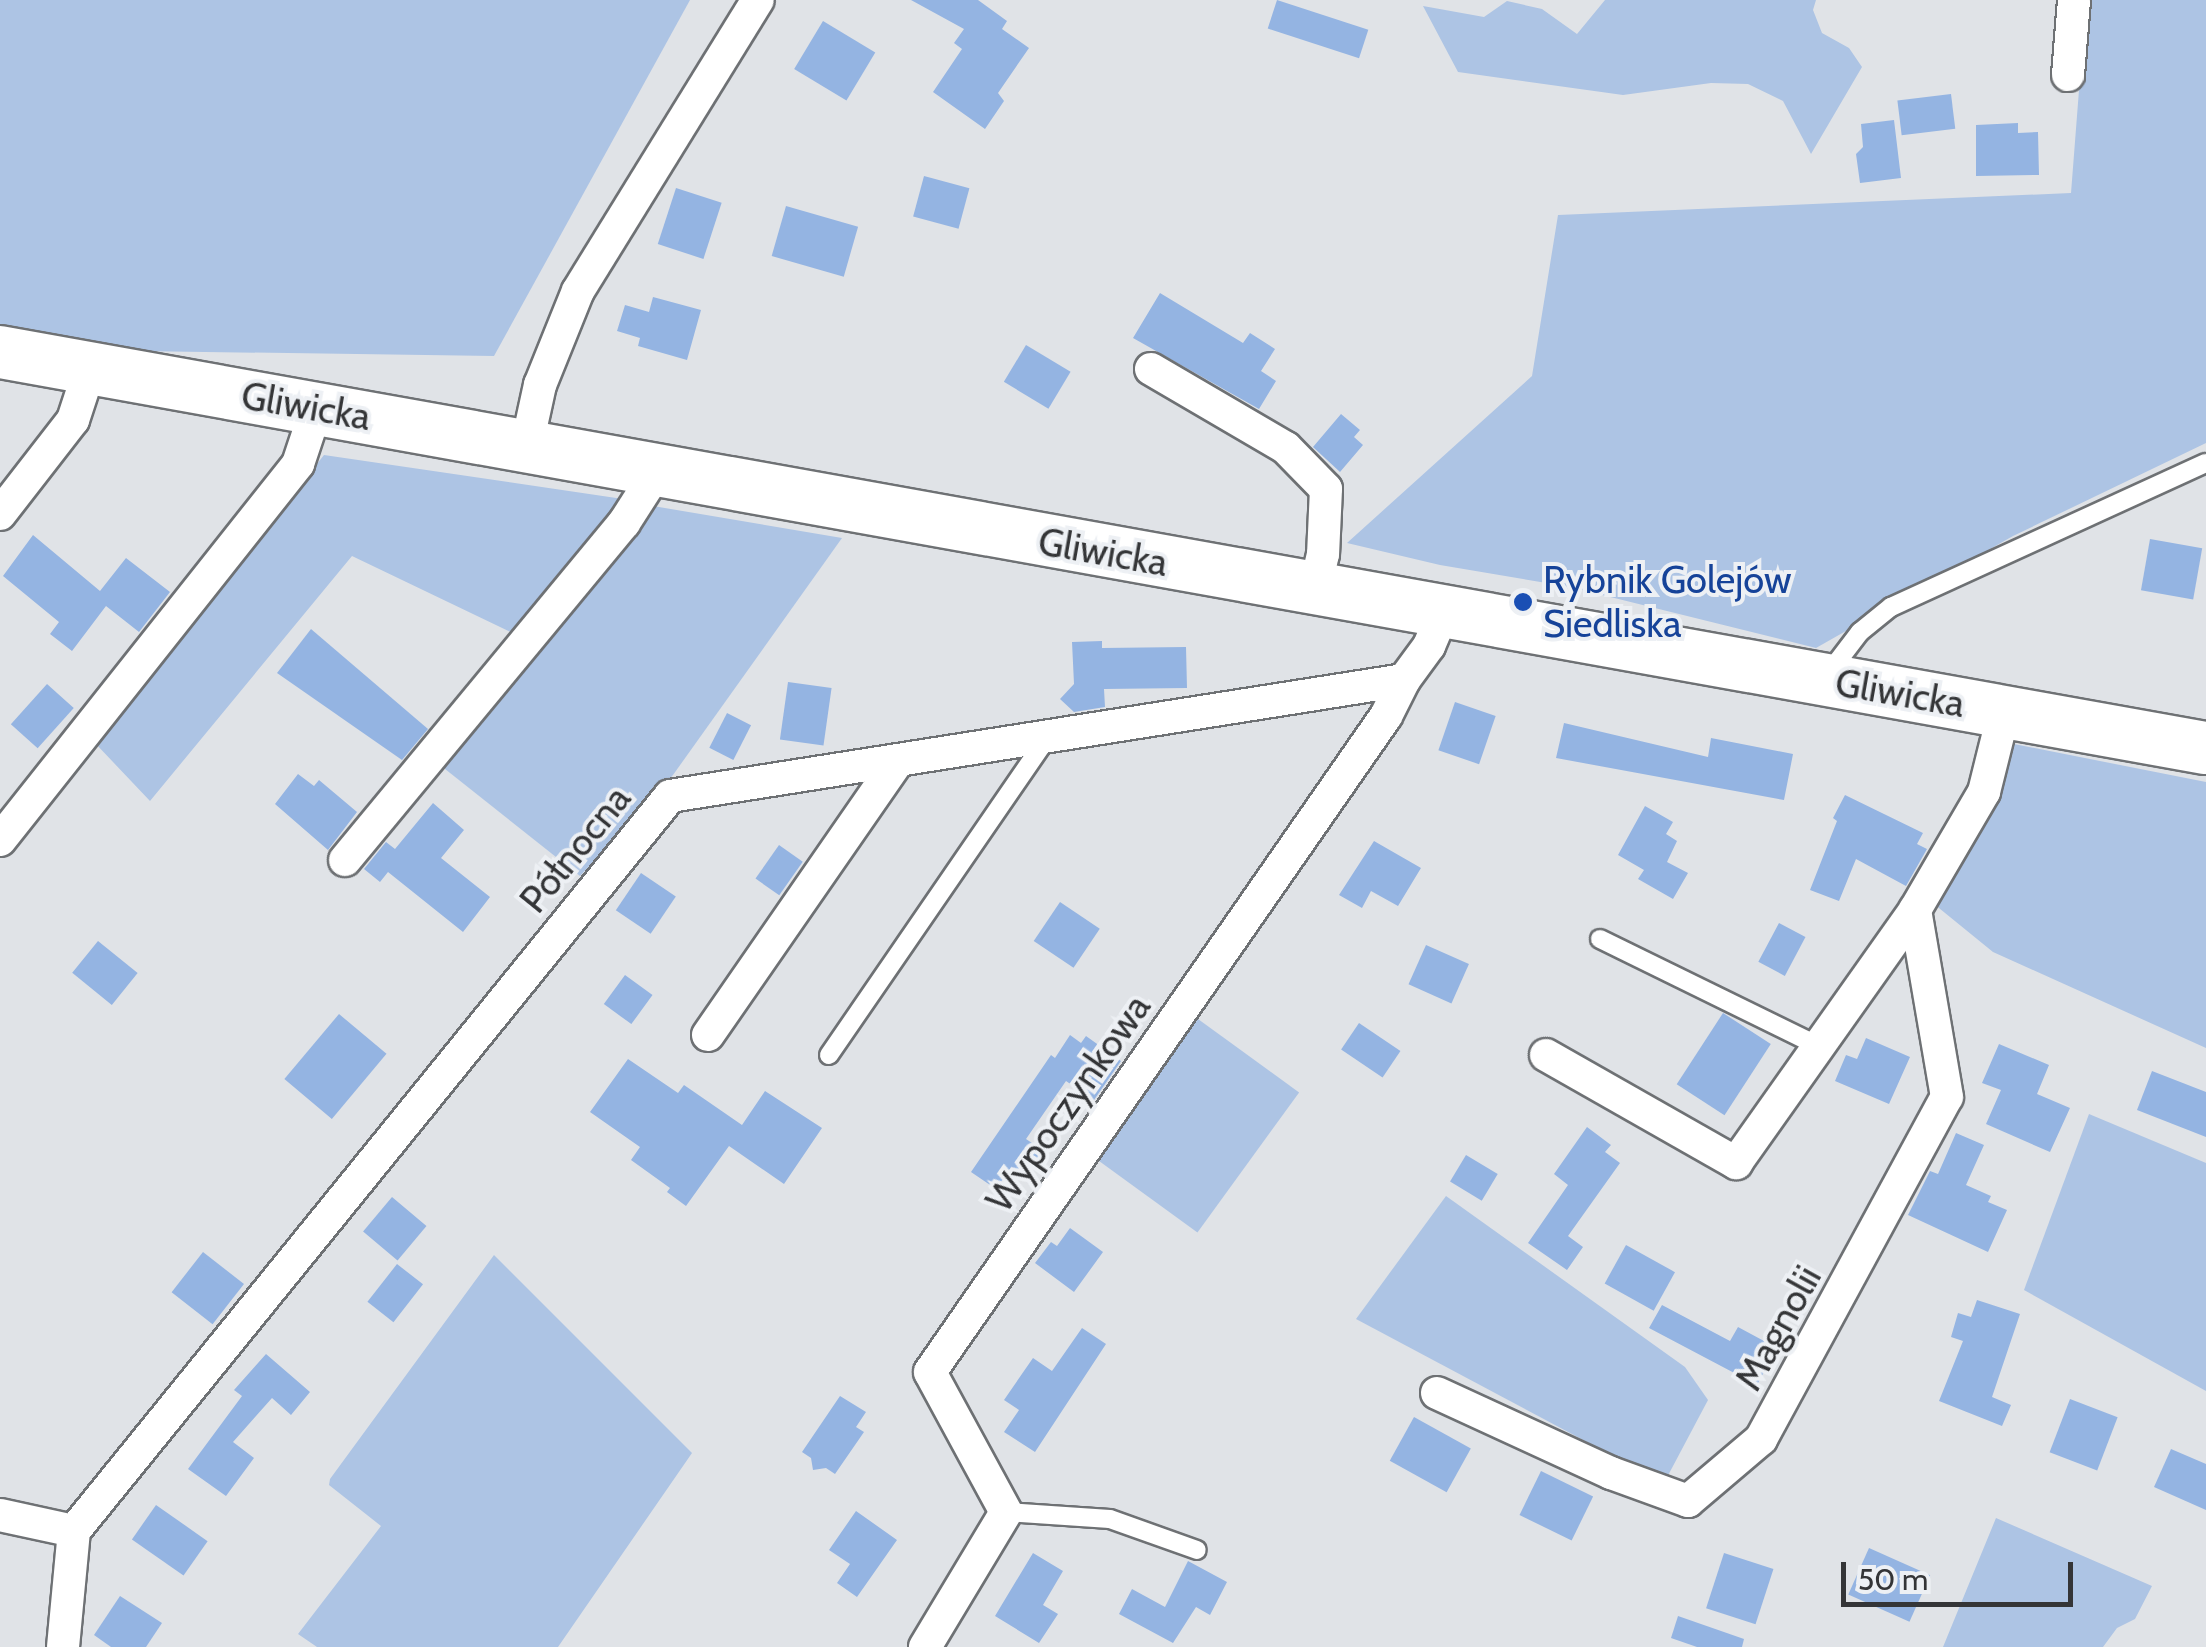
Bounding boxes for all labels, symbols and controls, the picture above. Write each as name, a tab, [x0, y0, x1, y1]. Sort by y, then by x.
street label: Gliwicka	[238, 372, 374, 440]
street label: Gliwicka	[1035, 518, 1171, 586]
place label: Rybnik Golejów Siedliska	[1543, 557, 1792, 646]
marker: Rybnik Golejów Siedliska	[1512, 591, 1534, 613]
street label: Gliwicka	[1832, 659, 1968, 727]
street label: Północna	[510, 776, 640, 922]
street label: Wypoczynkowa	[976, 985, 1160, 1221]
street label: Magnolii	[1725, 1258, 1831, 1398]
scale bar	[1846, 1542, 2078, 1604]
text: 50 m	[1858, 1561, 1928, 1598]

